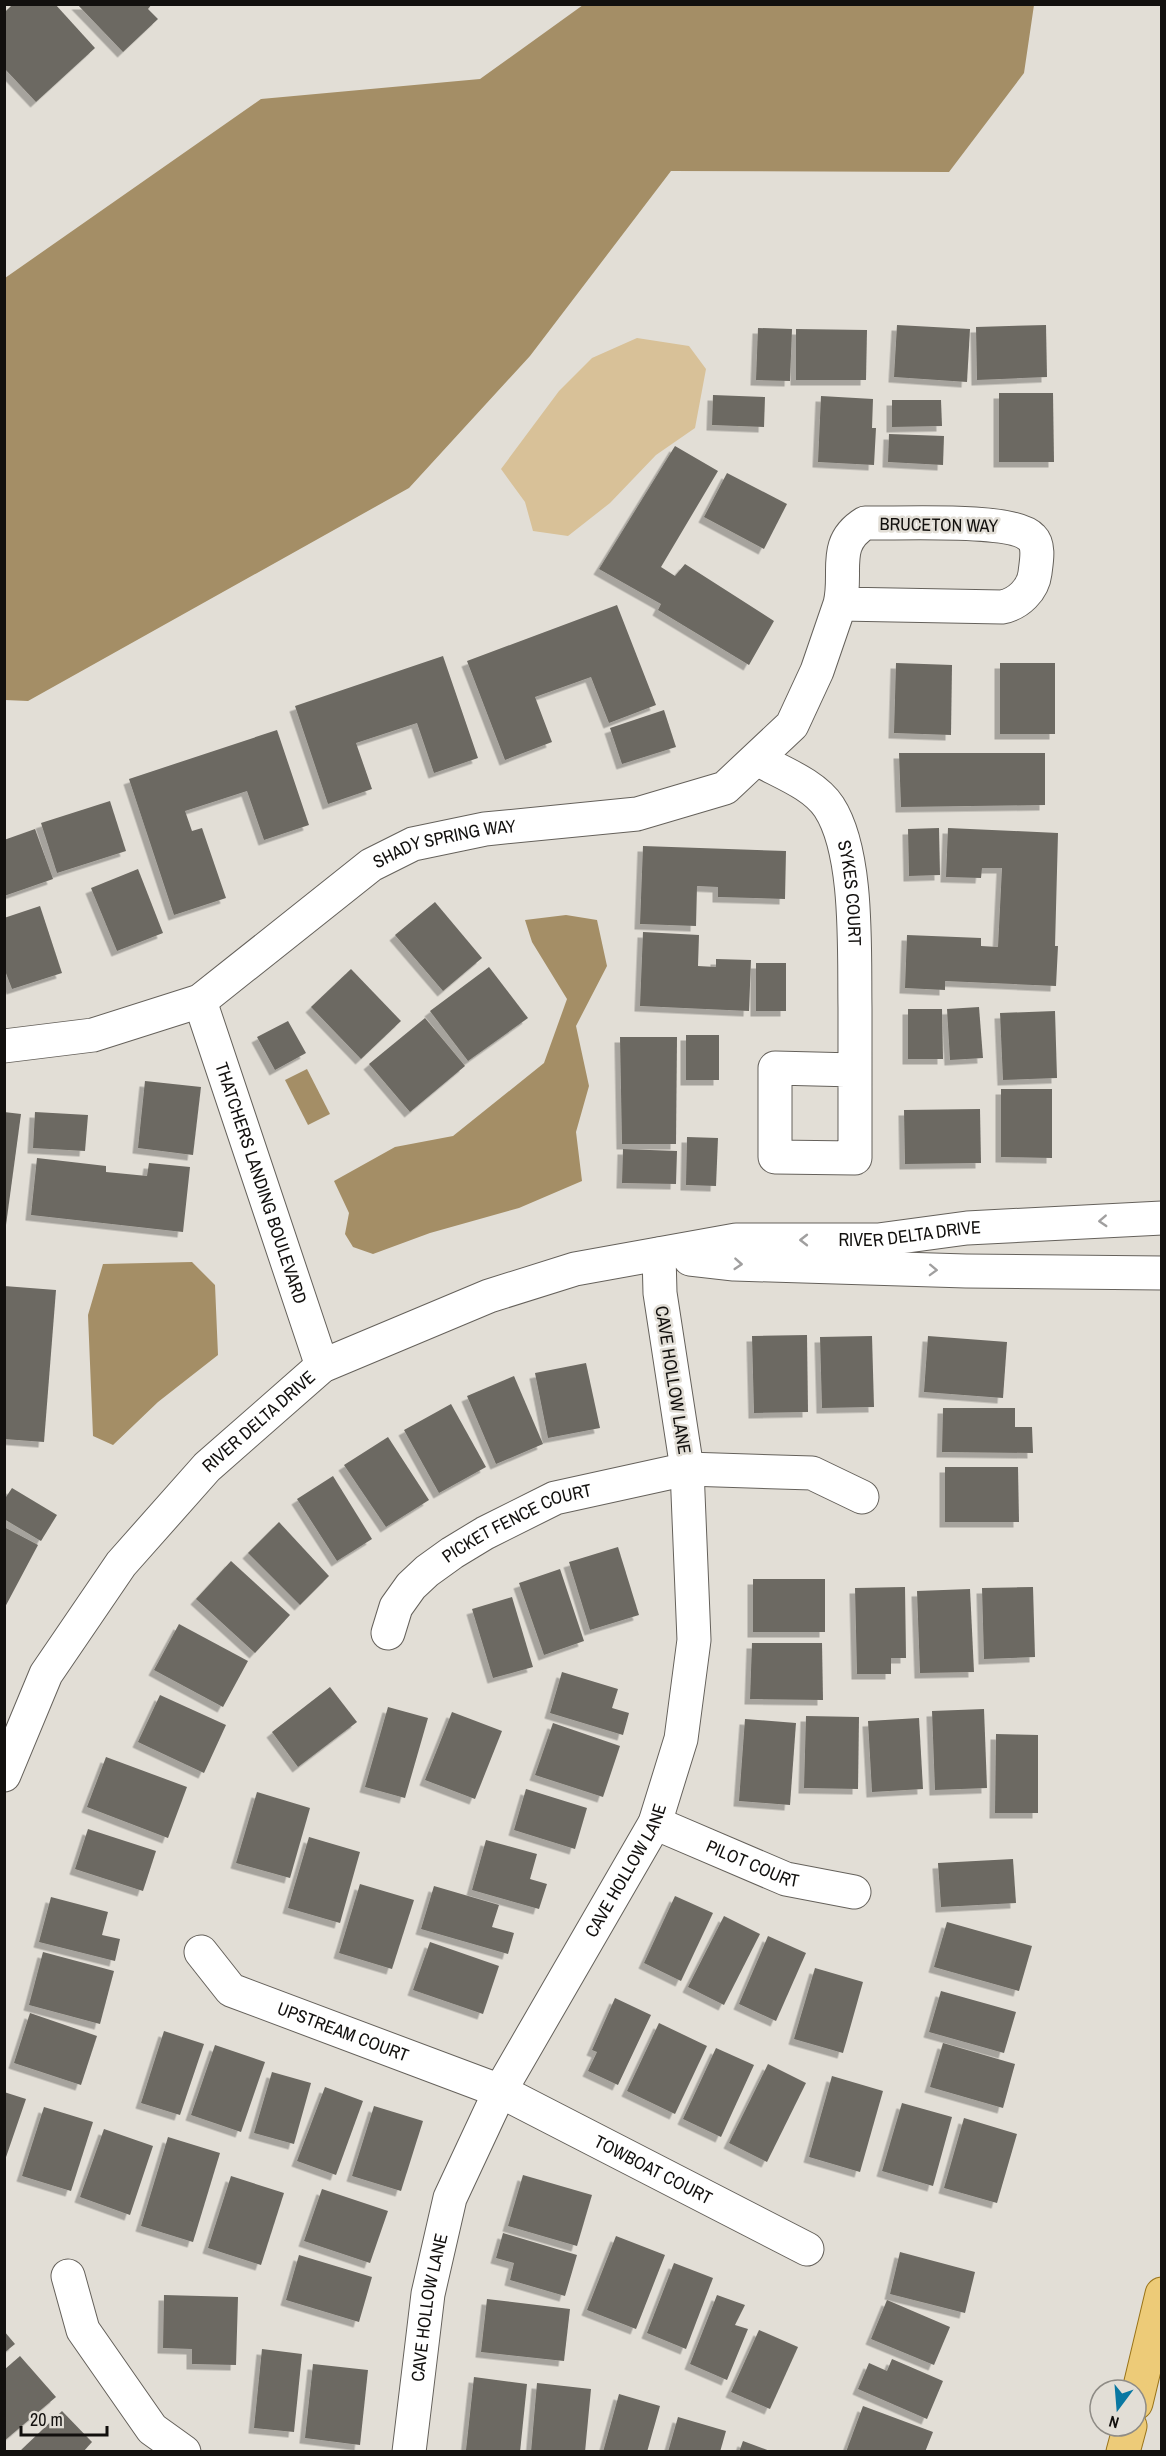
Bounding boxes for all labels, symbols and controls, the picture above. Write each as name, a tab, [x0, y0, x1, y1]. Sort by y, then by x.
street label: BRUCETON WAY	[879, 511, 999, 538]
street label: SHADY SPRING WAY	[369, 813, 517, 874]
street label: SYKES COURT	[832, 838, 868, 946]
street label: THATCHERS LANDING BOULEVARD	[209, 1059, 313, 1307]
street label: RIVER DELTA DRIVE	[838, 1214, 981, 1253]
one-way arrow	[1099, 1214, 1108, 1227]
one-way arrow	[800, 1234, 809, 1246]
one-way arrow	[733, 1257, 742, 1270]
one-way arrow	[928, 1264, 937, 1276]
street label: CAVE HOLLOW LANE	[649, 1304, 698, 1456]
street label: RIVER DELTA DRIVE	[196, 1365, 320, 1478]
street label: PICKET FENCE COURT	[437, 1477, 594, 1568]
street label: CAVE HOLLOW LANE	[579, 1800, 672, 1942]
street label: PILOT COURT	[702, 1833, 801, 1893]
street label: UPSTREAM COURT	[274, 1996, 412, 2068]
street label: TOWBOAT COURT	[590, 2129, 717, 2210]
street label: CAVE HOLLOW LANE	[405, 2231, 454, 2383]
north arrow	[1088, 2378, 1148, 2438]
scale bar	[21, 2399, 106, 2437]
text: 20 m	[30, 2407, 63, 2432]
text: N	[1106, 2411, 1121, 2434]

